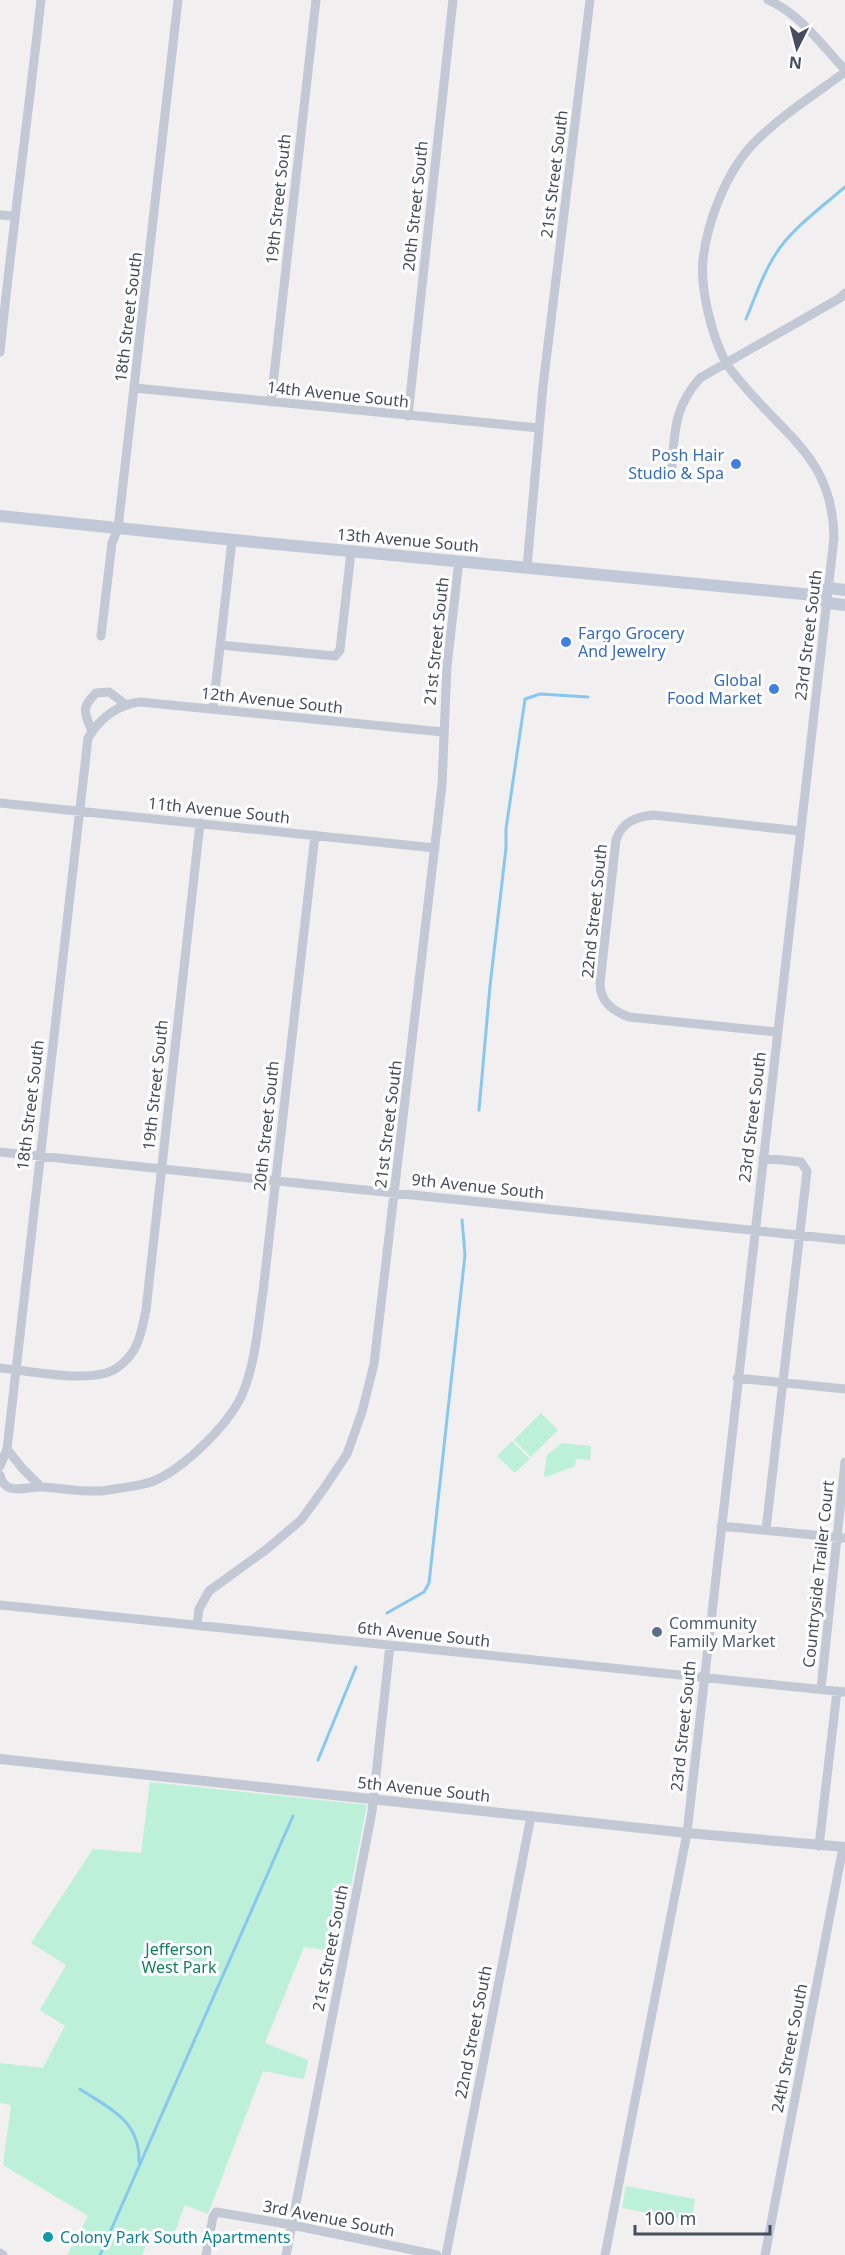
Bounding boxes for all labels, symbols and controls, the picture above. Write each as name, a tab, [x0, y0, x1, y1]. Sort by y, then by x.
north arrow	[767, 18, 827, 78]
text: N	[788, 51, 803, 75]
street label: 21st Street South	[535, 109, 573, 239]
street label: 19th Street South	[260, 133, 296, 265]
street label: 20th Street South	[397, 140, 433, 272]
street label: 18th Street South	[109, 251, 147, 383]
street label: 14th Avenue South	[266, 376, 410, 412]
place label: Posh Hair Studio & Spa	[628, 444, 724, 484]
marker: Posh Hair Studio & Spa	[729, 457, 743, 471]
street label: 13th Avenue South	[336, 523, 480, 557]
street label: 23rd Street South	[789, 568, 827, 702]
street label: 21st Street South	[418, 576, 454, 706]
place label: Fargo Grocery And Jewelry	[578, 622, 685, 662]
marker: Fargo Grocery And Jewelry	[559, 635, 573, 649]
place label: Global Food Market	[667, 669, 762, 709]
street label: 12th Avenue South	[200, 682, 344, 718]
marker: Global Food Market	[767, 682, 781, 696]
street label: 11th Avenue South	[147, 792, 291, 828]
street label: 22nd Street South	[576, 843, 612, 979]
street label: 19th Street South	[137, 1019, 173, 1151]
street label: 18th Street South	[11, 1039, 49, 1171]
street label: 23rd Street South	[733, 1050, 771, 1184]
street label: 21st Street South	[369, 1059, 407, 1189]
street label: 20th Street South	[248, 1060, 284, 1192]
street label: 9th Avenue South	[411, 1168, 545, 1204]
street label: Countryside Trailer Court	[797, 1479, 839, 1669]
place label: Community Family Market	[669, 1612, 775, 1652]
street label: 6th Avenue South	[357, 1616, 491, 1652]
marker: Community Family Market	[650, 1625, 664, 1639]
street label: 23rd Street South	[665, 1659, 701, 1793]
street label: 5th Avenue South	[357, 1771, 491, 1807]
street label: 21st Street South	[307, 1883, 353, 2013]
park label: Jefferson West Park	[142, 1938, 217, 1978]
street label: 22nd Street South	[449, 1964, 497, 2100]
street label: 24th Street South	[766, 1982, 812, 2114]
street label: 3rd Avenue South	[261, 2194, 397, 2242]
scale bar	[635, 2198, 770, 2236]
text: 100 m	[644, 2206, 696, 2230]
place label: Colony Park South Apartments	[60, 2226, 291, 2248]
marker: Colony Park South Apartments	[41, 2230, 55, 2244]

